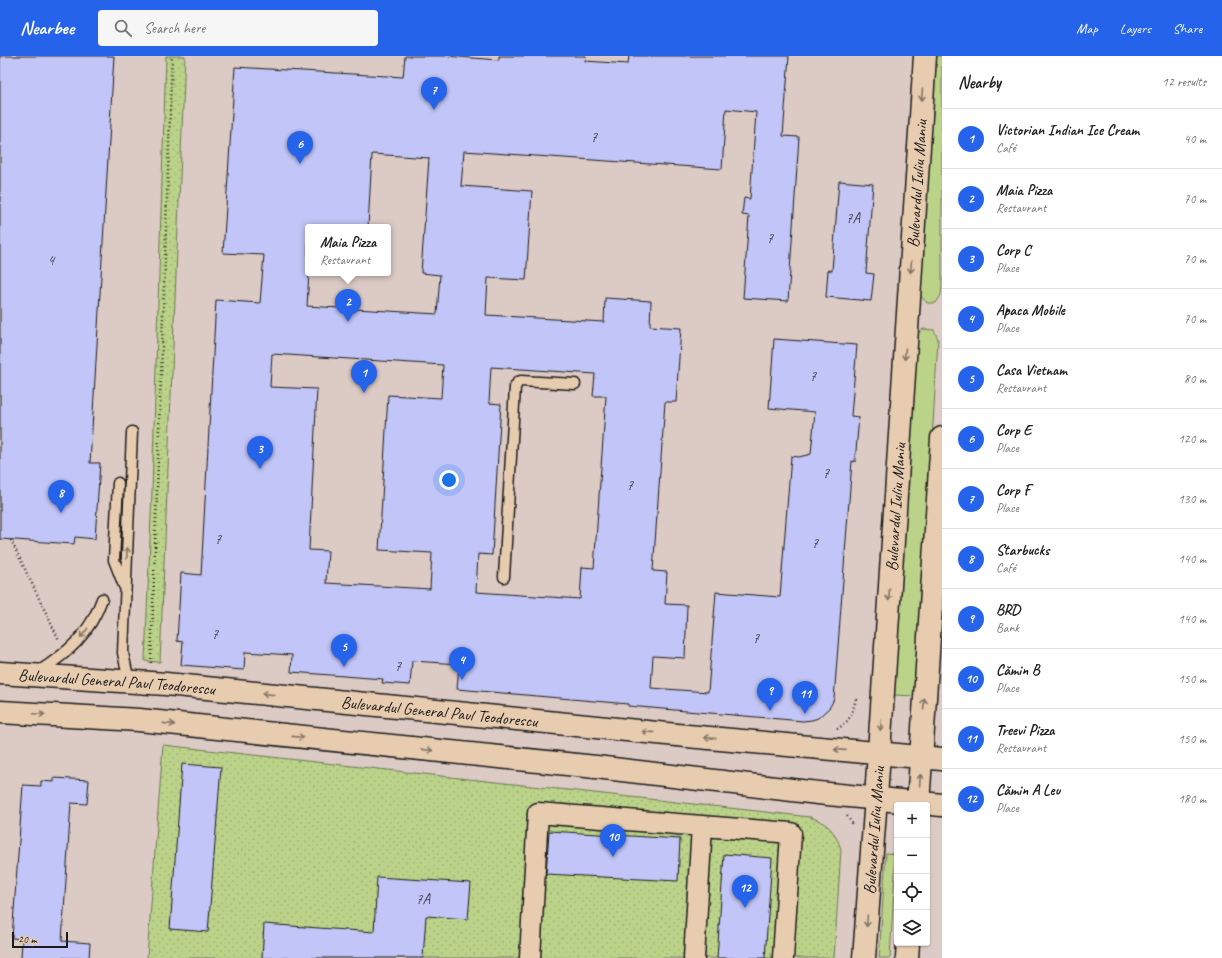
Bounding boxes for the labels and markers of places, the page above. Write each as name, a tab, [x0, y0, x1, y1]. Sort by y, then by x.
pin: 7	[421, 77, 447, 110]
pin: 6	[287, 131, 313, 164]
pin: 2	[335, 289, 361, 322]
pin: 1	[351, 360, 377, 393]
pin: 3	[247, 436, 273, 469]
pin: 8	[48, 480, 74, 513]
pin: 5	[331, 634, 357, 667]
pin: 4	[449, 647, 475, 680]
pin: 9	[757, 678, 783, 711]
pin: 11	[792, 681, 818, 714]
pin: 10	[600, 824, 626, 857]
pin: 12	[732, 875, 758, 908]

